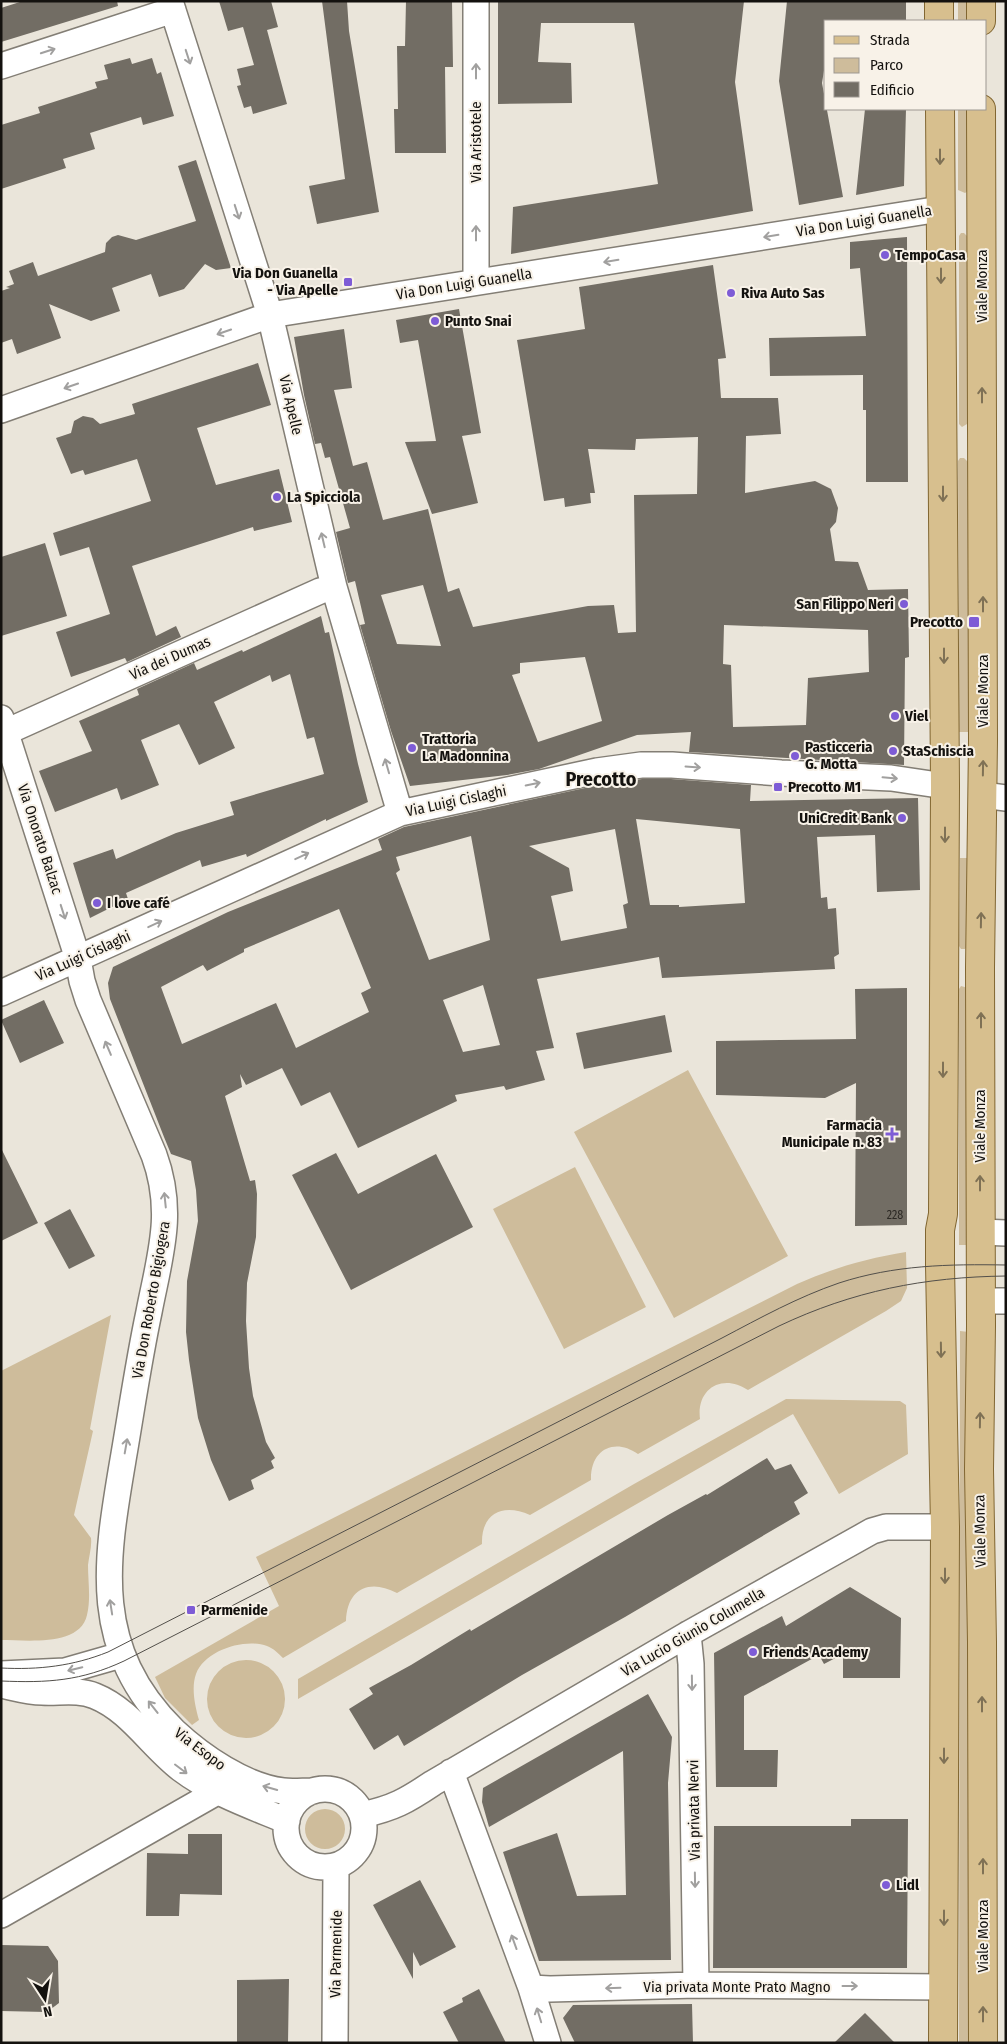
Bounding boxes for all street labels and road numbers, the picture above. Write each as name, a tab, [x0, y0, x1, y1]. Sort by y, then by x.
street label: Via Aristotele	[467, 101, 485, 183]
street label: Via Don Luigi Guanella	[795, 201, 933, 241]
street label: Viale Monza	[973, 250, 991, 323]
street label: Via Don Luigi Guanella	[395, 264, 533, 304]
street label: Via Apelle	[275, 373, 307, 437]
street label: Via dei Dumas	[127, 632, 213, 684]
street label: Viale Monza	[974, 655, 992, 728]
street label: Via Onorato Balzac	[14, 782, 66, 897]
street label: Via Luigi Cislaghi	[404, 782, 508, 820]
street label: Via Luigi Cislaghi	[33, 927, 133, 985]
street label: Viale Monza	[971, 1090, 989, 1163]
street label: Via Don Roberto Bigiogera	[128, 1220, 174, 1380]
street label: Viale Monza	[970, 1494, 990, 1568]
street label: Via Lucio Giunio Columella	[618, 1584, 768, 1680]
street label: Via Esopo	[171, 1724, 229, 1774]
street label: Via privata Nervi	[684, 1759, 704, 1861]
street label: Viale Monza	[974, 1900, 992, 1973]
street label: Via Parmenide	[326, 1910, 346, 1998]
street label: Via privata Monte Prato Magno	[643, 1978, 831, 1996]

